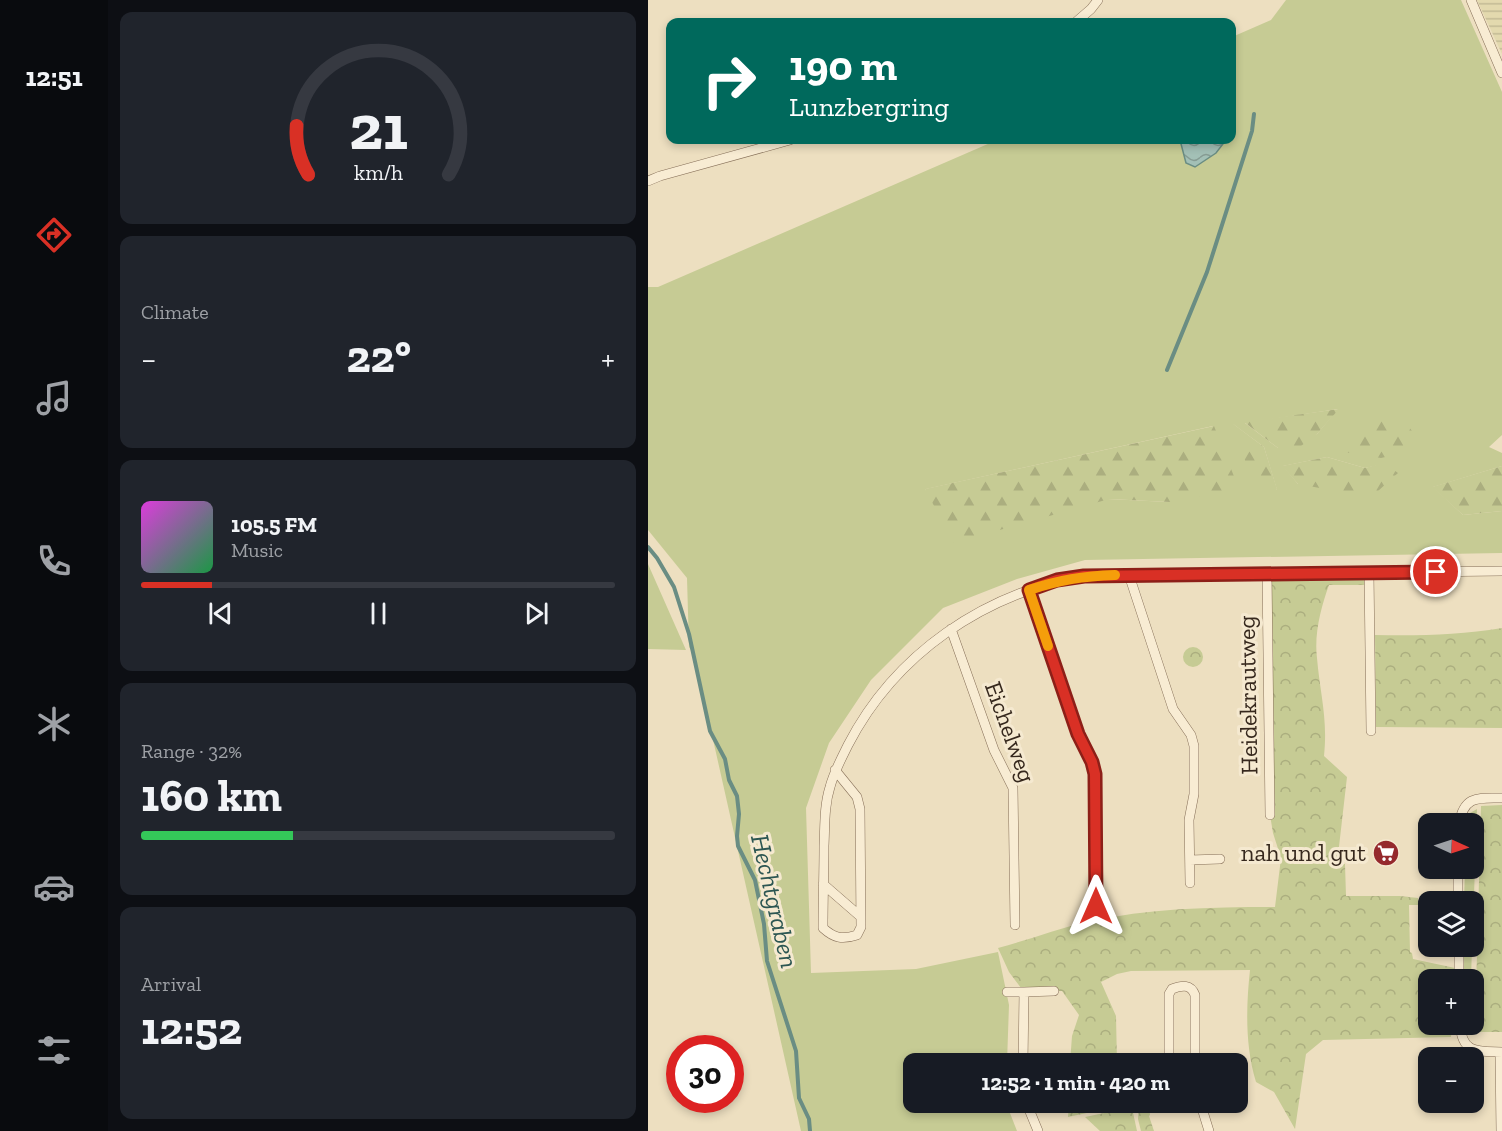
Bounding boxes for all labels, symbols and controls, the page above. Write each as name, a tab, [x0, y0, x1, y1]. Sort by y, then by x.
text: 190 m	[789, 40, 897, 91]
icon: right	[690, 42, 768, 120]
text: 12:51	[25, 61, 83, 93]
text: 21	[349, 90, 407, 165]
text: Lunzbergring	[789, 91, 949, 123]
text: km/h	[354, 160, 402, 185]
icon: directions	[33, 214, 75, 256]
text: Climate	[141, 300, 209, 324]
text: 22°	[346, 330, 411, 384]
text: −	[141, 339, 156, 378]
text: +	[601, 339, 615, 378]
icon: music	[33, 377, 75, 419]
text: 105.5 FM	[231, 511, 317, 538]
text: Music	[231, 538, 283, 562]
icon: phone	[33, 540, 75, 582]
pin	[1410, 546, 1461, 597]
icon: arrive	[1419, 555, 1452, 588]
icon: previous	[204, 597, 237, 630]
icon: pause	[362, 597, 395, 630]
icon: next	[520, 597, 553, 630]
street label: Heidekrautweg	[1232, 615, 1263, 775]
street label: Eichelweg	[979, 677, 1042, 786]
icon: climate	[33, 703, 75, 745]
text: Range · 32%	[141, 739, 242, 763]
text: 160 km	[141, 769, 282, 823]
north arrow	[1418, 813, 1484, 879]
map controls	[1418, 813, 1484, 1113]
water label: Hechtgraben	[744, 831, 806, 971]
place label: nah und gut	[1241, 838, 1366, 867]
supermarket icon: nah und gut	[1371, 838, 1401, 868]
icon: car	[33, 866, 75, 908]
position arrow	[1064, 874, 1128, 938]
button: layers	[1418, 891, 1484, 957]
button: +	[1418, 969, 1484, 1035]
text: Arrival	[141, 972, 201, 996]
text: 12:52	[141, 1002, 242, 1056]
icon: filters	[33, 1029, 75, 1071]
speed limit sign: 30	[666, 1035, 744, 1113]
button: −	[1418, 1047, 1484, 1113]
text: 12:52 · 1 min · 420 m	[981, 1069, 1170, 1096]

